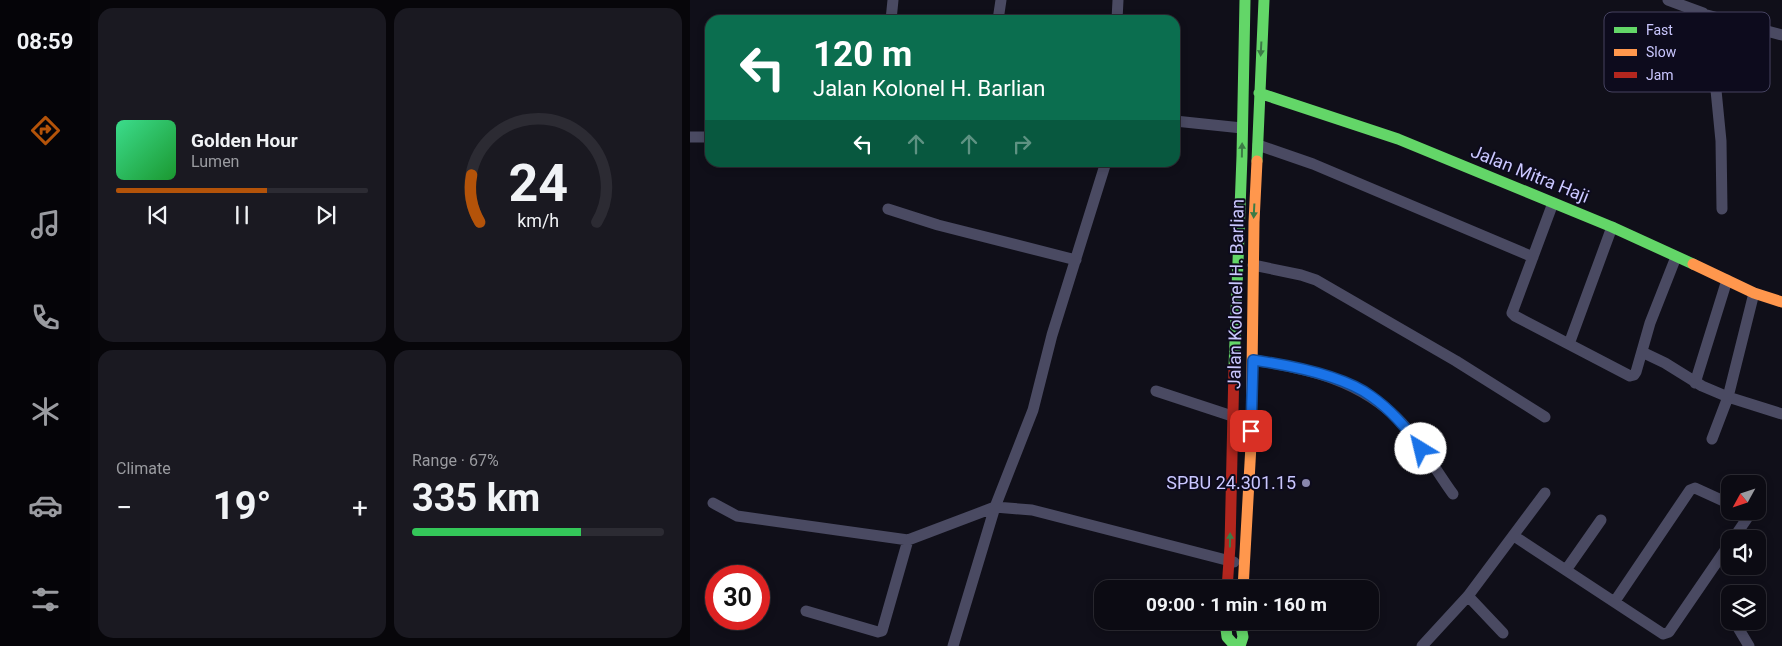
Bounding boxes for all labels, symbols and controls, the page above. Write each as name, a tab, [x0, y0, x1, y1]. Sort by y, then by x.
legend	[1604, 12, 1770, 92]
text: Fast	[1646, 22, 1673, 38]
text: 08:59	[17, 29, 73, 54]
text: 120 m	[813, 34, 912, 75]
icon: left	[730, 35, 795, 100]
one-way arrow	[1257, 41, 1265, 57]
text: Slow	[1646, 44, 1677, 60]
text: Jam	[1646, 67, 1674, 83]
text: Jalan Kolonel H. Barlian	[813, 76, 1046, 101]
icon: directions	[28, 113, 63, 148]
text: Golden Hour	[191, 129, 298, 152]
icon: left	[849, 130, 877, 158]
icon: ahead	[902, 130, 930, 158]
icon: ahead	[955, 130, 983, 158]
icon: right	[1008, 130, 1036, 158]
street label: Jalan Mitra Haji	[1468, 140, 1592, 207]
one-way arrow	[1238, 142, 1246, 158]
text: Lumen	[191, 152, 239, 171]
text: 24	[508, 153, 568, 214]
street label: Jalan Kolonel H. Barlian	[1223, 199, 1248, 389]
icon: previous	[144, 201, 172, 229]
icon: pause	[228, 201, 256, 229]
icon: next	[312, 201, 340, 229]
one-way arrow	[1250, 203, 1258, 219]
icon: music	[28, 207, 63, 242]
text: km/h	[517, 210, 559, 231]
icon: phone	[28, 300, 63, 335]
icon: climate	[28, 394, 63, 429]
pin	[1230, 410, 1272, 452]
icon: arrive	[1237, 417, 1265, 445]
position arrow	[1394, 422, 1446, 474]
text: Range · 67%	[412, 451, 499, 470]
text: Climate	[116, 459, 171, 478]
place label: SPBU 24.301.15	[1166, 472, 1296, 493]
north arrow	[1721, 475, 1766, 520]
map controls	[1721, 475, 1766, 630]
text: 335 km	[412, 476, 540, 520]
marker: SPBU 24.301.15	[1300, 477, 1312, 489]
text: 19°	[213, 484, 271, 528]
icon: car	[28, 488, 63, 523]
text: −	[116, 491, 132, 524]
text: +	[352, 491, 368, 524]
button: sound	[1721, 530, 1766, 575]
one-way arrow	[1226, 532, 1234, 548]
speed limit sign: 30	[705, 565, 770, 630]
icon: filters	[28, 582, 63, 617]
button: layers	[1721, 585, 1766, 630]
text: 09:00 · 1 min · 160 m	[1146, 593, 1327, 616]

